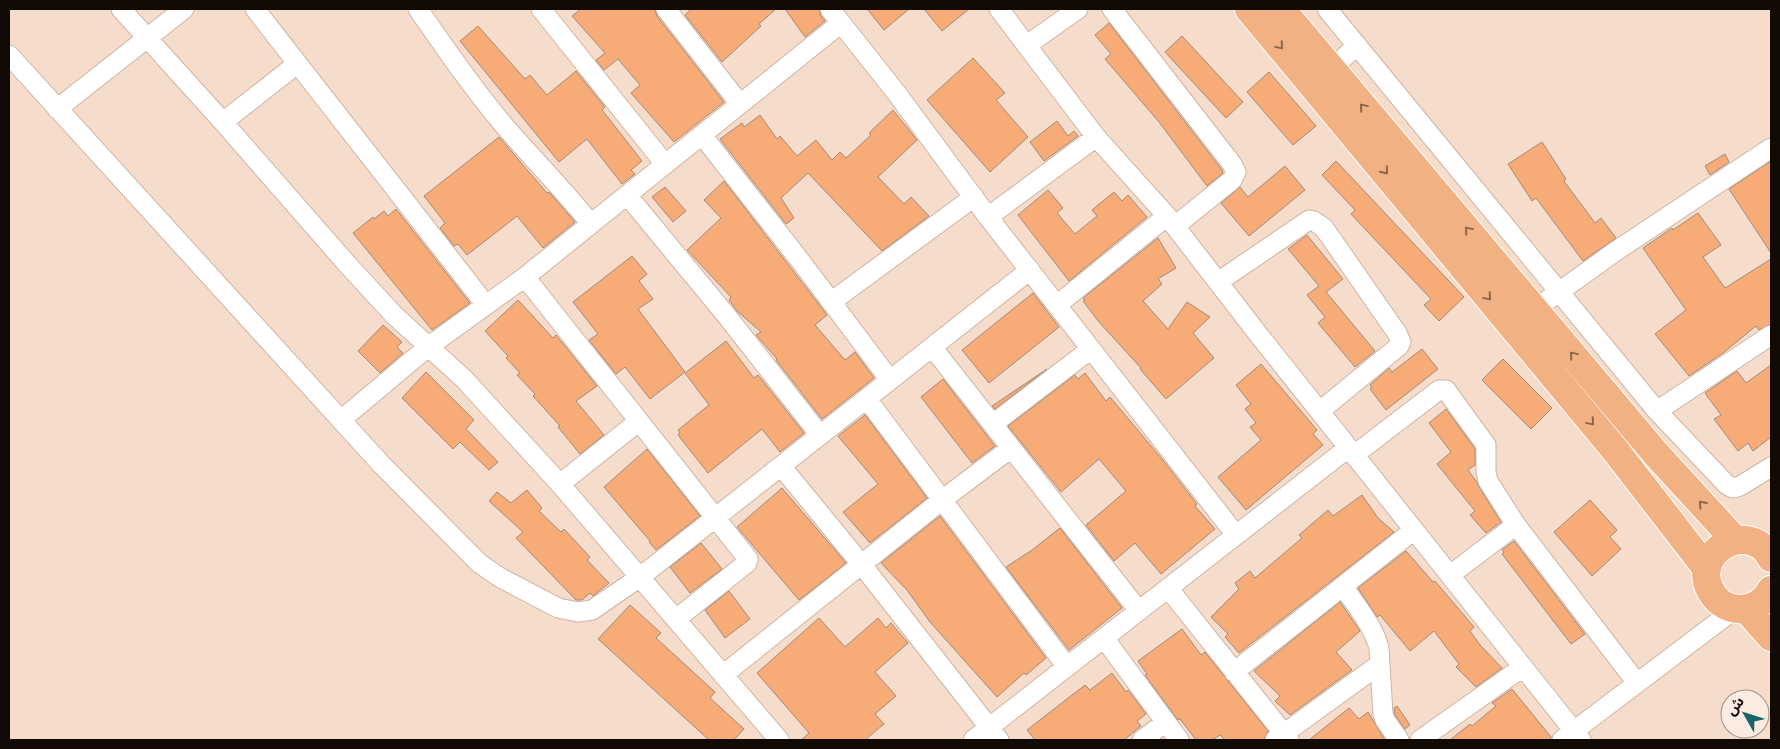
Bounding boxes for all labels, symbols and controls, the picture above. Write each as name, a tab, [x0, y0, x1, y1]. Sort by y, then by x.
one-way arrow	[1275, 40, 1283, 49]
one-way arrow	[1360, 103, 1369, 112]
one-way arrow	[1379, 165, 1387, 174]
one-way arrow	[1465, 227, 1474, 236]
one-way arrow	[1482, 291, 1491, 300]
one-way arrow	[1570, 351, 1579, 360]
one-way arrow	[1586, 416, 1595, 425]
one-way arrow	[1699, 501, 1708, 510]
north arrow	[1720, 689, 1770, 739]
text: ش	[1722, 693, 1747, 718]

